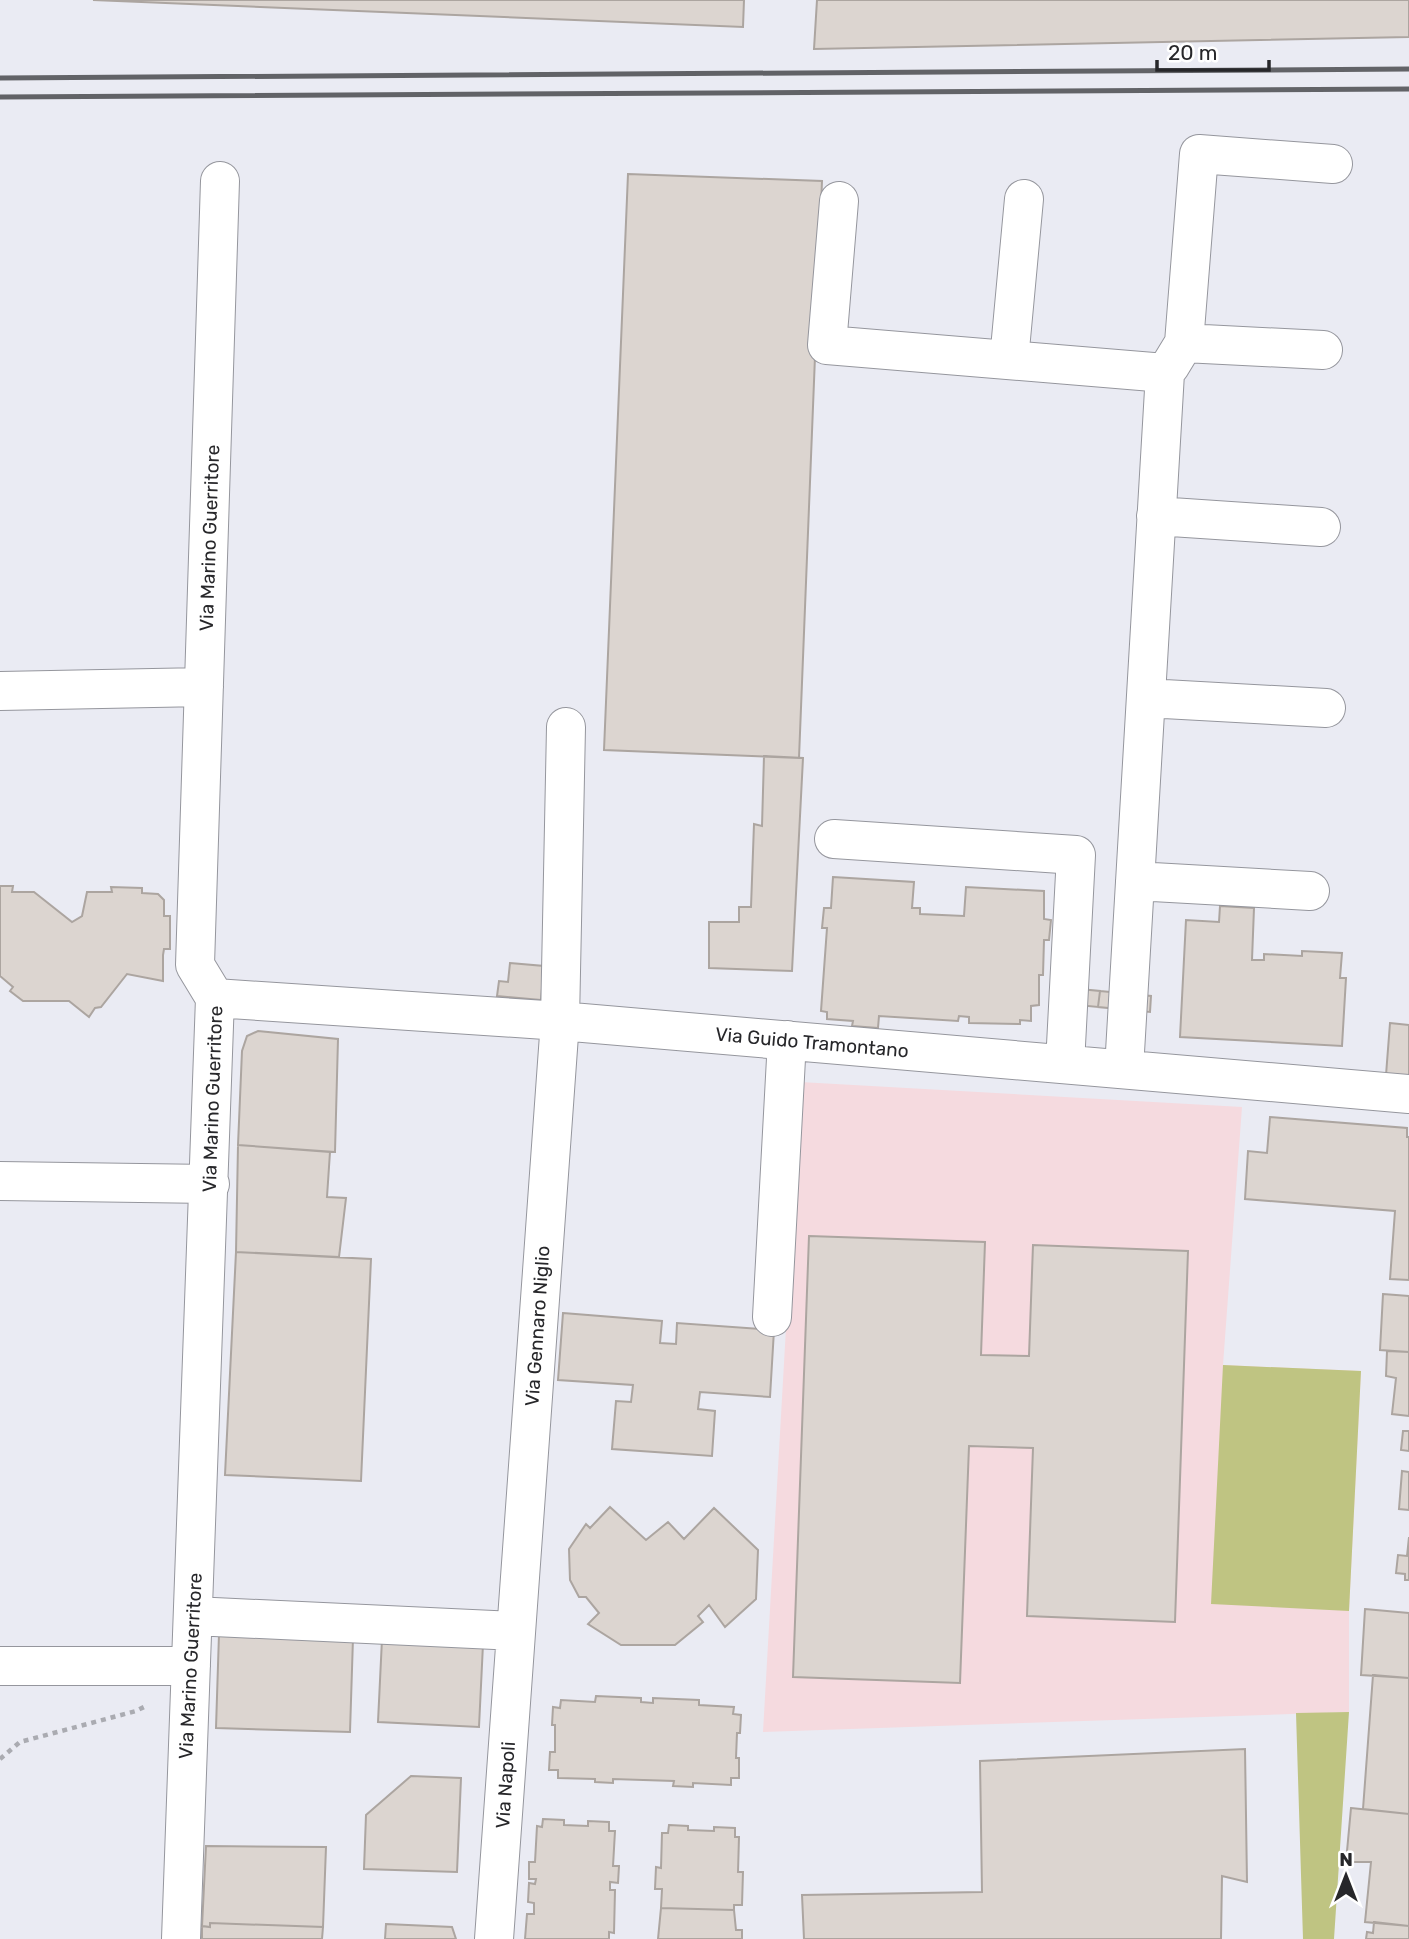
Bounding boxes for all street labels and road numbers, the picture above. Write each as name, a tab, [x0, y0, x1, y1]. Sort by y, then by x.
street label: Via Marino Guerritore	[195, 444, 224, 632]
street label: Via Marino Guerritore	[198, 1005, 227, 1193]
street label: Via Guido Tramontano	[714, 1023, 910, 1062]
street label: Via Gennaro Niglio	[520, 1245, 555, 1407]
street label: Via Marino Guerritore	[174, 1572, 207, 1760]
street label: Via Napoli	[491, 1741, 520, 1829]

